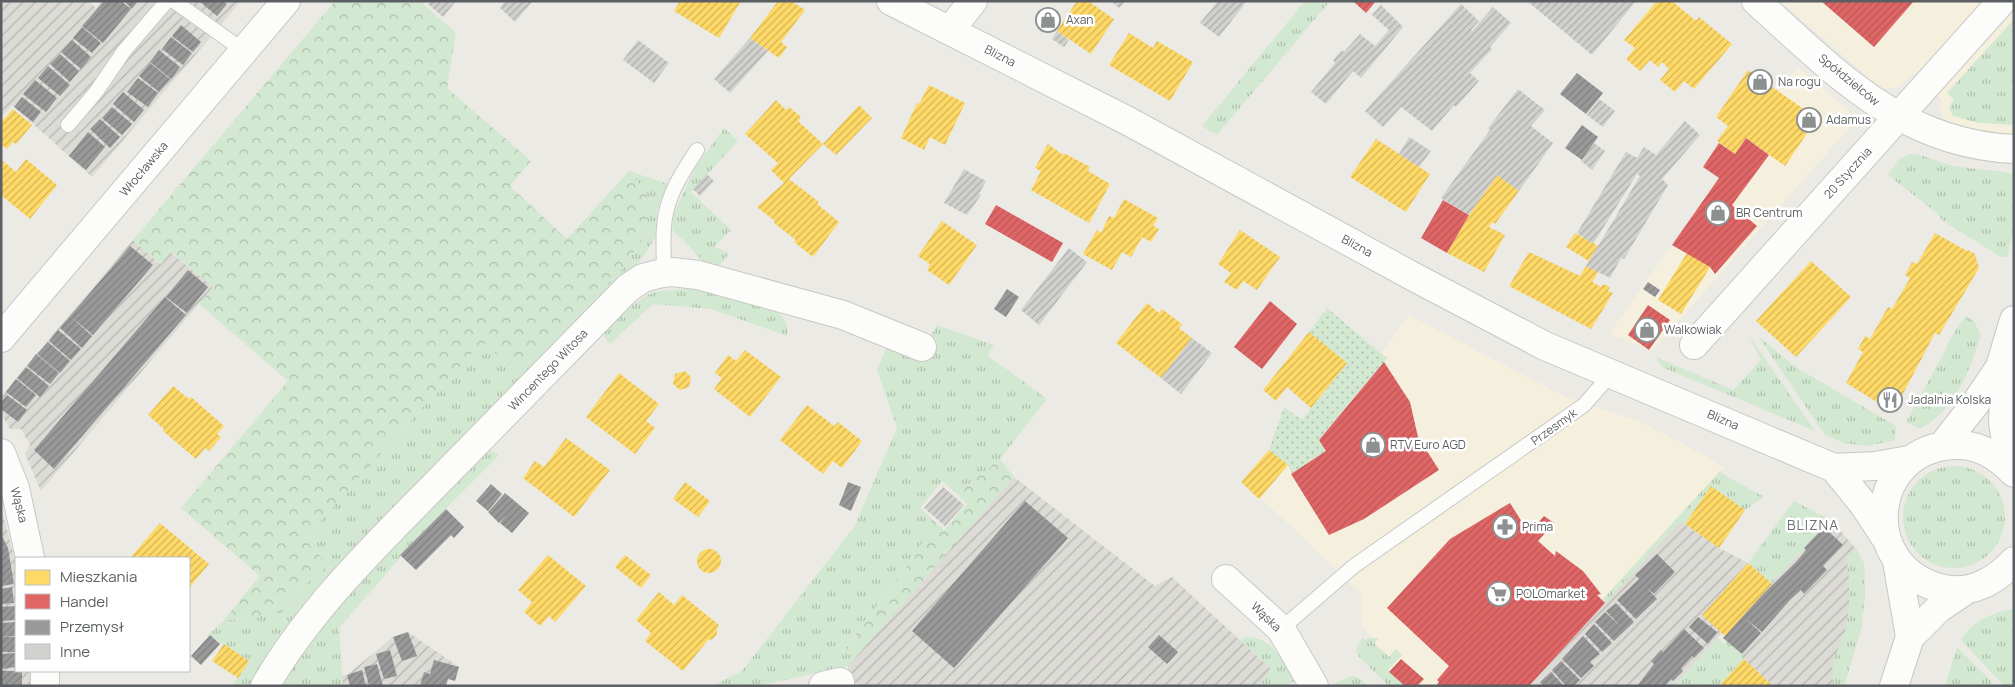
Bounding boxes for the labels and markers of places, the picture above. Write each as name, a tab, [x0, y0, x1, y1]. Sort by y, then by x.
shop icon: Axan	[1035, 7, 1061, 33]
place label: Axan	[1066, 11, 1093, 28]
shop icon: Na rogu	[1747, 69, 1773, 95]
place label: Na rogu	[1778, 73, 1821, 90]
shop icon: Adamus	[1796, 107, 1822, 133]
place label: Adamus	[1826, 111, 1871, 128]
shop icon: BR Centrum	[1705, 200, 1731, 226]
place label: BR Centrum	[1736, 204, 1802, 221]
shop icon: Walkowiak	[1634, 317, 1660, 343]
place label: Walkowiak	[1664, 321, 1723, 338]
restaurant icon: Jadalnia Kolska	[1877, 387, 1903, 413]
place label: Jadalnia Kolska	[1908, 391, 1991, 408]
shop icon: RTV Euro AGD	[1360, 432, 1386, 458]
place label: RTV Euro AGD	[1390, 436, 1466, 453]
pharmacy icon: Prima	[1492, 514, 1518, 540]
place label: Prima	[1522, 518, 1553, 535]
supermarket icon: POLOmarket	[1486, 581, 1512, 607]
place label: POLOmarket	[1516, 585, 1586, 602]

